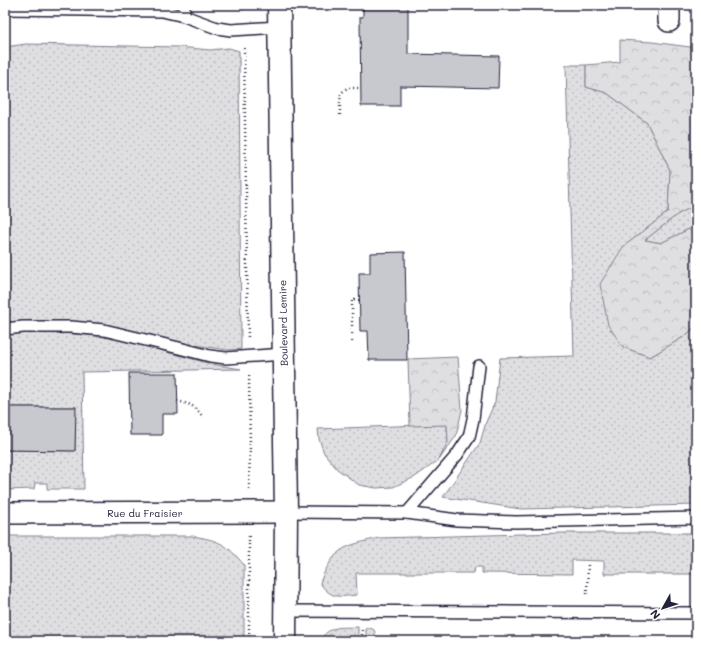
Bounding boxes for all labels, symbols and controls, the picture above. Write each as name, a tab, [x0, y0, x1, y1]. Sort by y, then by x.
street label: Boulevard Lemire	[275, 280, 291, 366]
street label: Rue du Fraisier	[107, 506, 183, 520]
north arrow	[643, 588, 683, 628]
text: N	[646, 607, 663, 623]

